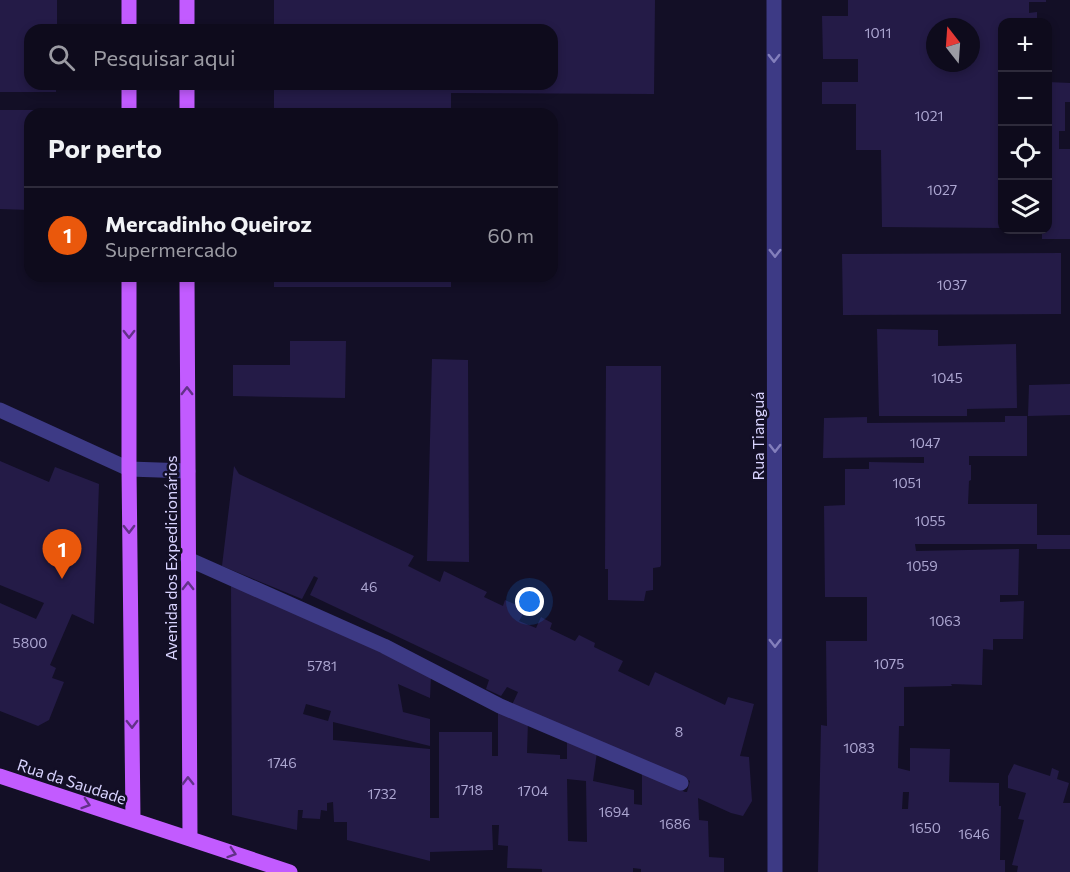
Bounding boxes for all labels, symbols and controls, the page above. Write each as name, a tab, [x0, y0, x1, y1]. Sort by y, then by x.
north arrow	[926, 18, 980, 72]
map controls	[998, 18, 1052, 234]
button: +	[998, 18, 1052, 72]
search box	[24, 24, 558, 90]
house number: 1011	[864, 24, 892, 41]
icon: search	[45, 41, 78, 74]
text: Pesquisar aqui	[93, 44, 236, 71]
one-way arrow	[768, 54, 780, 63]
button: −	[998, 72, 1052, 126]
house number: 1021	[915, 107, 943, 124]
button: locate	[998, 126, 1052, 180]
text: Por perto	[48, 132, 162, 163]
button: layers	[998, 180, 1052, 234]
house number: 1027	[927, 181, 957, 198]
text: Mercadinho Queiroz	[105, 210, 312, 237]
text: 1	[63, 223, 72, 247]
text: 60 m	[488, 223, 534, 247]
text: Supermercado	[105, 237, 238, 261]
one-way arrow	[769, 249, 781, 258]
house number: 1037	[937, 276, 967, 293]
one-way arrow	[123, 330, 135, 339]
house number: 1045	[931, 369, 963, 386]
one-way arrow	[181, 386, 193, 395]
street label: Rua Tianguá	[748, 392, 767, 480]
house number: 1047	[910, 434, 940, 451]
one-way arrow	[769, 444, 781, 453]
street label: Avenida dos Expedicionários	[161, 455, 180, 661]
house number: 1051	[892, 474, 922, 491]
house number: 1055	[914, 512, 946, 529]
one-way arrow	[123, 525, 136, 534]
pin: 1	[42, 530, 82, 579]
house number: 1059	[906, 557, 938, 574]
house number: 46	[361, 578, 377, 595]
one-way arrow	[182, 581, 194, 590]
your location	[515, 587, 544, 616]
house number: 1063	[929, 612, 961, 629]
house number: 5800	[13, 634, 47, 651]
one-way arrow	[769, 639, 781, 648]
house number: 1075	[874, 655, 904, 672]
house number: 5781	[307, 657, 337, 674]
one-way arrow	[126, 720, 138, 729]
house number: 8	[675, 723, 683, 740]
house number: 1083	[843, 739, 875, 756]
street label: Rua da Saudade	[15, 754, 129, 808]
house number: 1746	[267, 754, 297, 771]
one-way arrow	[182, 776, 194, 785]
house number: 1718	[455, 781, 483, 798]
house number: 1704	[518, 782, 549, 799]
house number: 1732	[367, 785, 397, 802]
one-way arrow	[80, 797, 91, 810]
house number: 1694	[598, 803, 630, 820]
house number: 1686	[659, 815, 691, 832]
house number: 1650	[909, 819, 941, 836]
house number: 1646	[958, 825, 990, 842]
one-way arrow	[226, 846, 237, 859]

